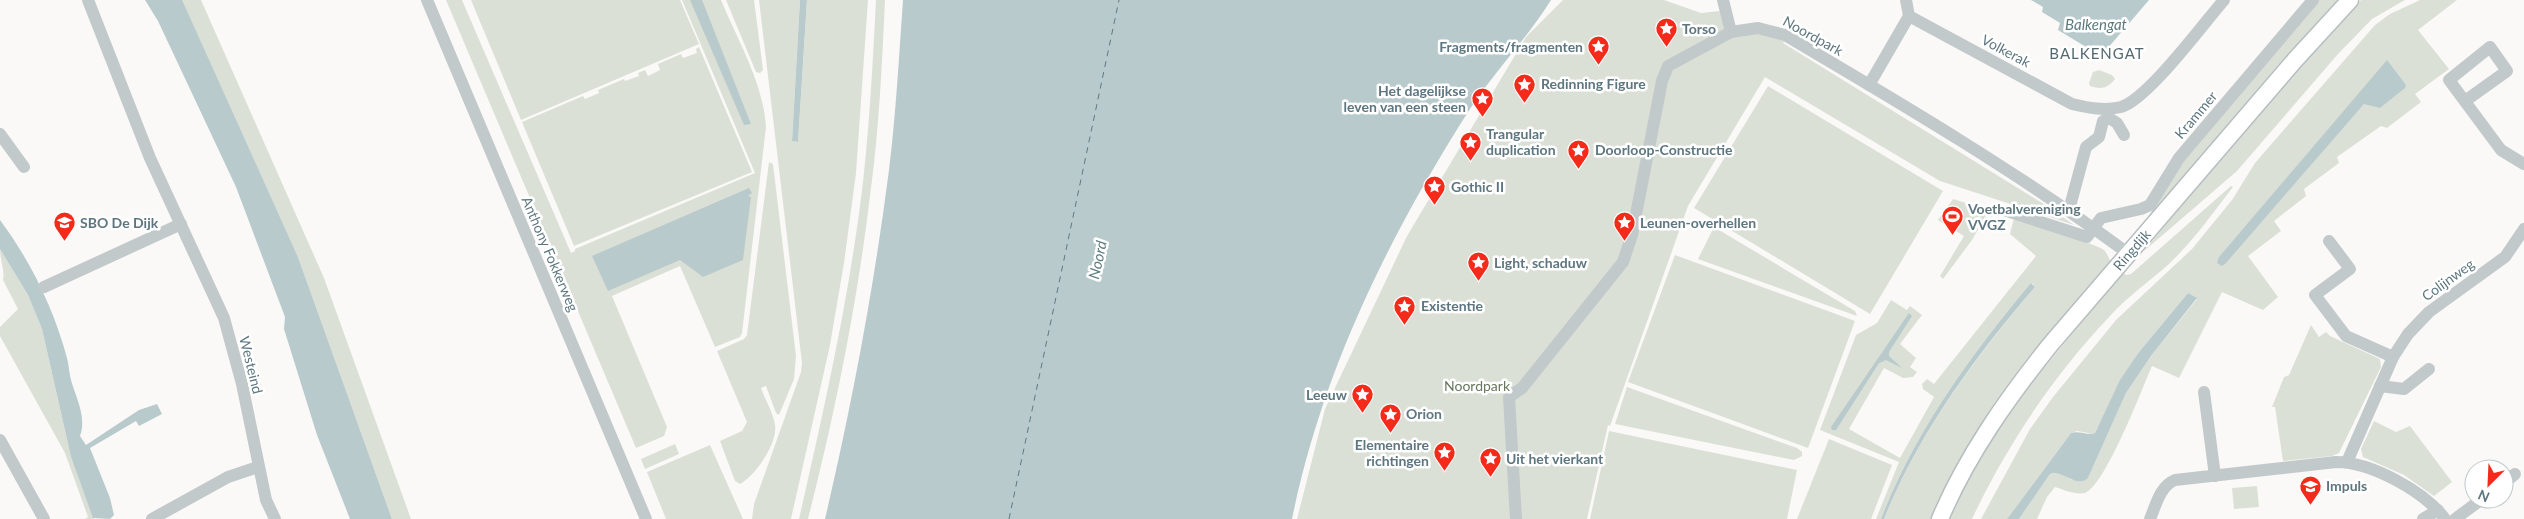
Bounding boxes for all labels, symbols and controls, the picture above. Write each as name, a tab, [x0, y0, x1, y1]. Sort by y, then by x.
street label: Noordpark	[1780, 12, 1847, 59]
water label: Balkengat	[2065, 15, 2128, 33]
place icon: Torso	[1654, 17, 1678, 48]
place label: Torso	[1682, 20, 1716, 37]
street label: Volkerak	[1979, 31, 2034, 71]
place icon: Fragments/fragmenten	[1587, 35, 1611, 66]
place label: Fragments/fragmenten	[1439, 38, 1583, 55]
district label: BALKENGAT	[2049, 44, 2145, 62]
place icon: Redinning Figure	[1513, 72, 1537, 103]
place label: Redinning Figure	[1541, 75, 1646, 92]
place label: Het dagelijkse leven van een steen	[1344, 82, 1467, 115]
place icon: Het dagelijkse leven van een steen	[1470, 87, 1494, 118]
street label: Krammer	[2171, 87, 2220, 142]
place label: Trangular duplication	[1486, 125, 1556, 158]
place icon: Trangular duplication	[1458, 130, 1482, 161]
place icon: Doorloop-Constructie	[1567, 138, 1591, 169]
place label: Doorloop-Constructie	[1595, 141, 1733, 158]
place icon: Gothic II	[1423, 175, 1447, 206]
place label: Gothic II	[1451, 178, 1504, 195]
street label: Anthony Fokkerweg	[519, 194, 582, 314]
place label: Voetbalvereniging VVGZ	[1967, 200, 2081, 233]
sports icon: Voetbalvereniging VVGZ	[1940, 205, 1964, 236]
school or university icon: SBO De Dijk	[52, 211, 76, 242]
place icon: Leunen-overhellen	[1612, 211, 1636, 242]
place label: SBO De Dijk	[80, 214, 159, 231]
place label: Leunen-overhellen	[1640, 214, 1756, 231]
street label: Ringdijk	[2109, 225, 2155, 274]
water label: Noord	[1084, 239, 1110, 281]
place icon: Light, schaduw	[1466, 251, 1490, 282]
place label: Light, schaduw	[1494, 254, 1588, 271]
street label: Colijnweg	[2418, 255, 2477, 304]
place icon: Existentie	[1393, 294, 1417, 325]
place label: Existentie	[1421, 297, 1484, 314]
street label: Westeind	[236, 334, 267, 395]
park label: Noordpark	[1444, 377, 1511, 394]
place icon: Leeuw	[1351, 383, 1375, 414]
place label: Leeuw	[1306, 386, 1348, 403]
place icon: Orion	[1378, 402, 1402, 433]
place label: Orion	[1406, 405, 1442, 422]
place label: Elementaire richtingen	[1355, 436, 1430, 469]
place icon: Elementaire richtingen	[1433, 441, 1457, 472]
place icon: Uit het vierkant	[1478, 447, 1502, 478]
place label: Uit het vierkant	[1506, 450, 1604, 467]
north arrow	[2464, 459, 2514, 509]
school or university icon: Impuls	[2298, 474, 2322, 505]
place label: Impuls	[2326, 477, 2367, 494]
text: N	[2475, 486, 2492, 506]

